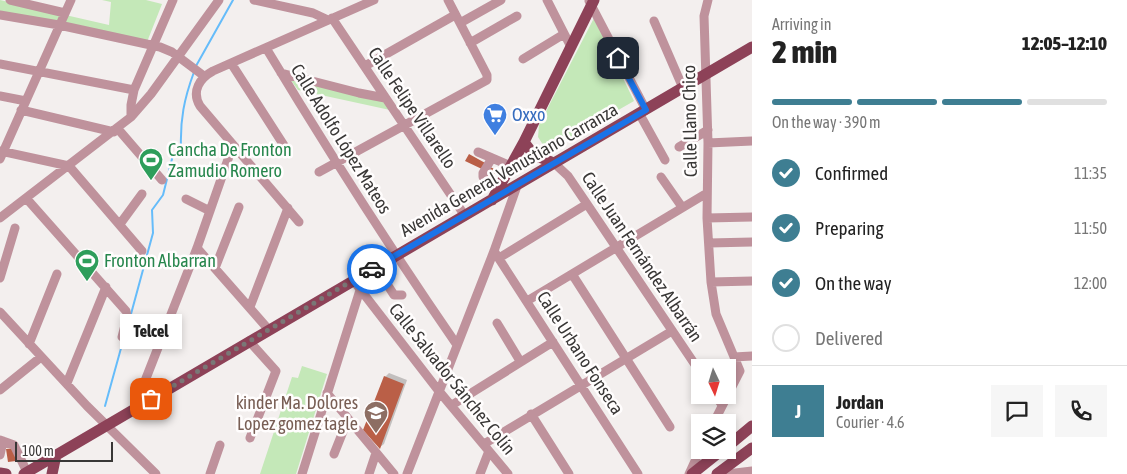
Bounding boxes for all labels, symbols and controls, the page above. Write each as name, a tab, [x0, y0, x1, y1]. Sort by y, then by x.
text: Arriving in	[772, 15, 832, 33]
text: 12:05–12:10	[1022, 32, 1107, 54]
text: 2 min	[772, 33, 837, 70]
pin	[597, 37, 639, 79]
street label: Calle Felipe Villarello	[364, 43, 461, 172]
icon: home	[604, 44, 632, 72]
street label: Calle Adolfo López Mateos	[287, 60, 396, 217]
street label: Calle Llano Chico	[678, 65, 701, 177]
street label: Avenida General Venustiano Carranza	[396, 98, 621, 241]
supermarket icon: Oxxo	[482, 102, 508, 136]
place label: Oxxo	[512, 104, 545, 125]
text: On the way · 390 m	[772, 113, 881, 131]
place label: Cancha De Fronton Zamudio Romero	[168, 139, 292, 181]
sports icon: Cancha De Fronton Zamudio Romero	[138, 147, 164, 181]
icon: check	[772, 159, 800, 187]
text: Confirmed	[815, 162, 888, 184]
text: 11:35	[1074, 164, 1107, 182]
street label: Calle Juan Fernández Albarrán	[578, 168, 707, 346]
icon: check	[772, 214, 800, 242]
text: Preparing	[815, 217, 884, 239]
text: 11:50	[1074, 219, 1107, 237]
courier	[347, 244, 397, 294]
sports icon: Fronton Albarran	[74, 248, 100, 282]
place label: Fronton Albarran	[104, 250, 216, 271]
icon: car	[358, 255, 386, 283]
icon: check	[772, 269, 800, 297]
text: On the way	[815, 272, 892, 294]
text: 12:00	[1074, 274, 1107, 292]
street label: Calle Urbano Fonseca	[533, 287, 628, 418]
street label: Calle Salvador Sánchez Colín	[385, 299, 520, 459]
callout: Telcel	[120, 314, 182, 349]
text: Telcel	[134, 322, 168, 340]
text: Delivered	[815, 327, 883, 349]
north arrow	[691, 359, 736, 404]
map controls	[691, 359, 736, 459]
pin	[130, 378, 172, 420]
icon: bag	[137, 385, 165, 413]
button: chat	[991, 385, 1043, 437]
button: phone	[1055, 385, 1107, 437]
text: Jordan	[836, 391, 884, 413]
place label: kinder Ma. Dolores Lopez gomez tagle	[236, 392, 358, 434]
school or university icon: kinder Ma. Dolores Lopez gomez tagle	[363, 400, 389, 434]
text: J	[795, 400, 801, 422]
text: Courier · 4.6	[836, 413, 905, 431]
button: layers	[691, 414, 736, 459]
scale bar	[15, 439, 112, 462]
text: 100 m	[22, 443, 54, 459]

